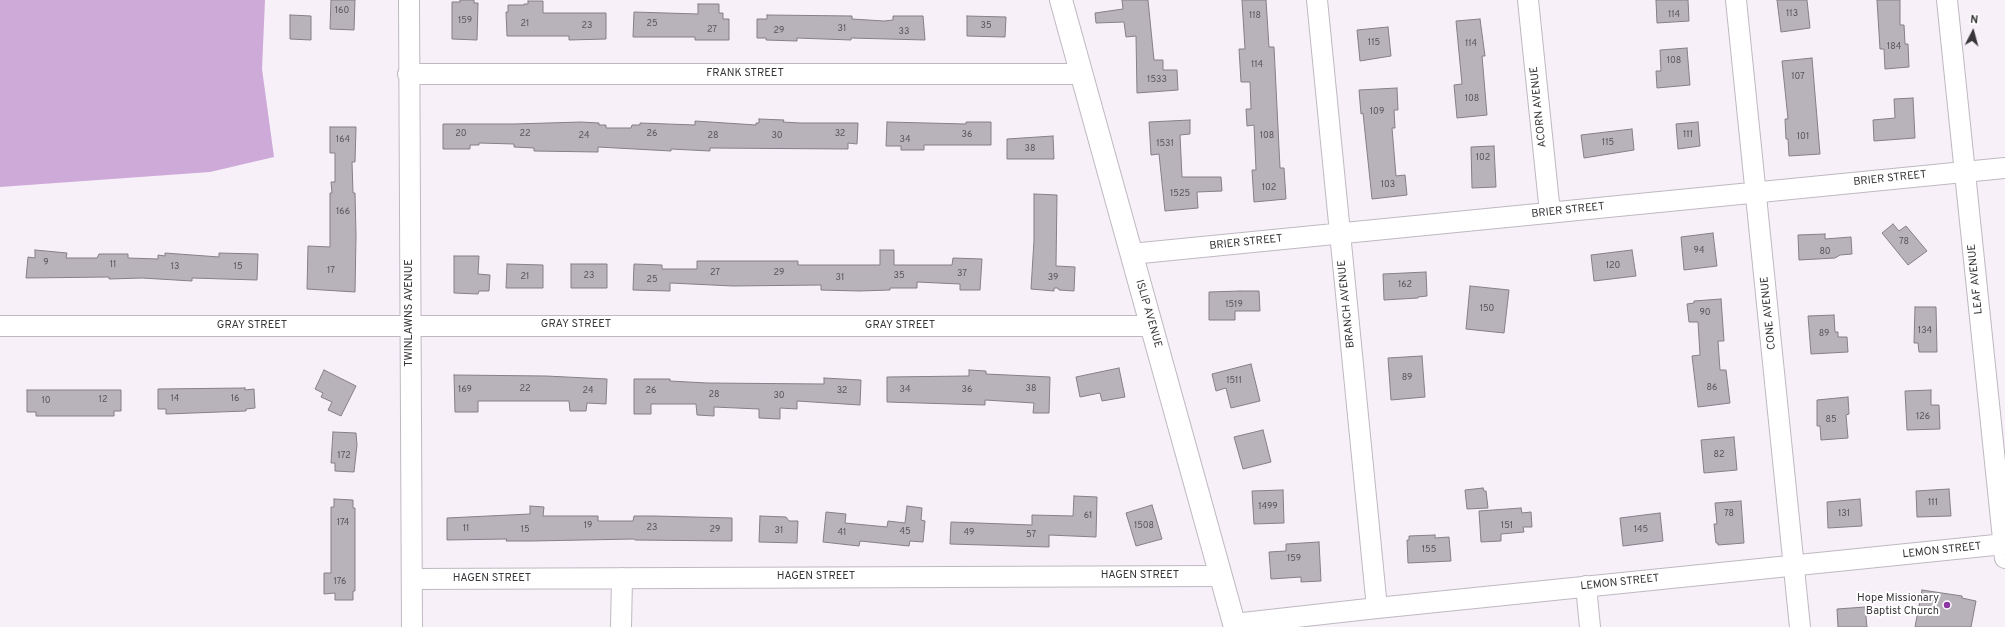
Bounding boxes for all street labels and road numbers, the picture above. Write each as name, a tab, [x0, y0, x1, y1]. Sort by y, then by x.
street label: ACORN AVENUE	[1528, 66, 1550, 148]
street label: FRANK STREET	[706, 67, 784, 81]
street label: BRIER STREET	[1853, 169, 1927, 189]
street label: BRIER STREET	[1531, 201, 1605, 221]
street label: BRIER STREET	[1209, 233, 1283, 253]
street label: LEAF AVENUE	[1966, 243, 1986, 315]
street label: TWINLAWNS AVENUE	[403, 259, 417, 367]
street label: BRANCH AVENUE	[1336, 259, 1358, 349]
street label: CONE AVENUE	[1759, 276, 1779, 350]
street label: ISLIP AVENUE	[1132, 278, 1164, 350]
street label: GRAY STREET	[541, 318, 611, 332]
street label: GRAY STREET	[217, 319, 287, 333]
street label: GRAY STREET	[865, 319, 935, 333]
street label: LEMON STREET	[1902, 540, 1982, 562]
street label: HAGEN STREET	[1101, 569, 1179, 583]
street label: HAGEN STREET	[777, 570, 855, 584]
street label: HAGEN STREET	[453, 572, 531, 586]
street label: LEMON STREET	[1580, 572, 1660, 594]

